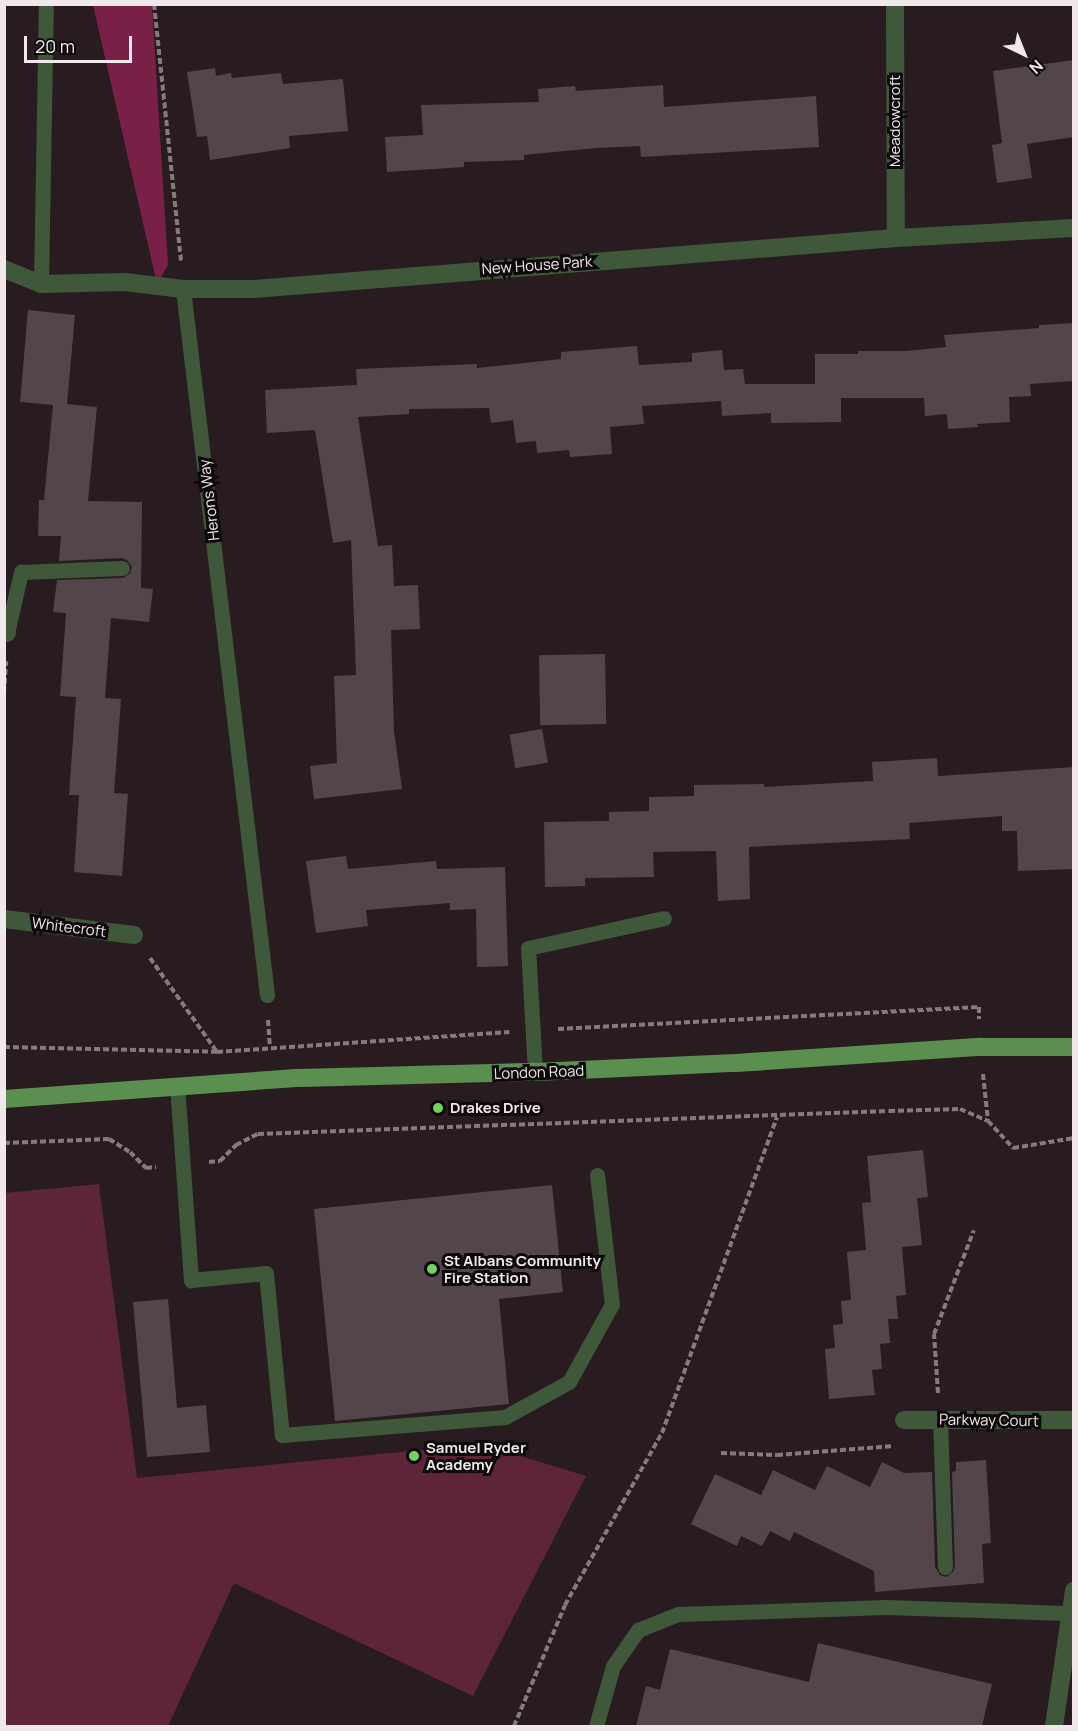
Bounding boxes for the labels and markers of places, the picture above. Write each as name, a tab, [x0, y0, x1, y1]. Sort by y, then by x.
place label: Drakes Drive	[450, 1099, 541, 1117]
marker: Drakes Drive	[431, 1101, 445, 1115]
place label: St Albans Community Fire Station	[444, 1251, 601, 1286]
marker: St Albans Community Fire Station	[425, 1262, 439, 1276]
place label: Samuel Ryder Academy	[426, 1438, 526, 1473]
marker: Samuel Ryder Academy	[407, 1449, 421, 1463]

